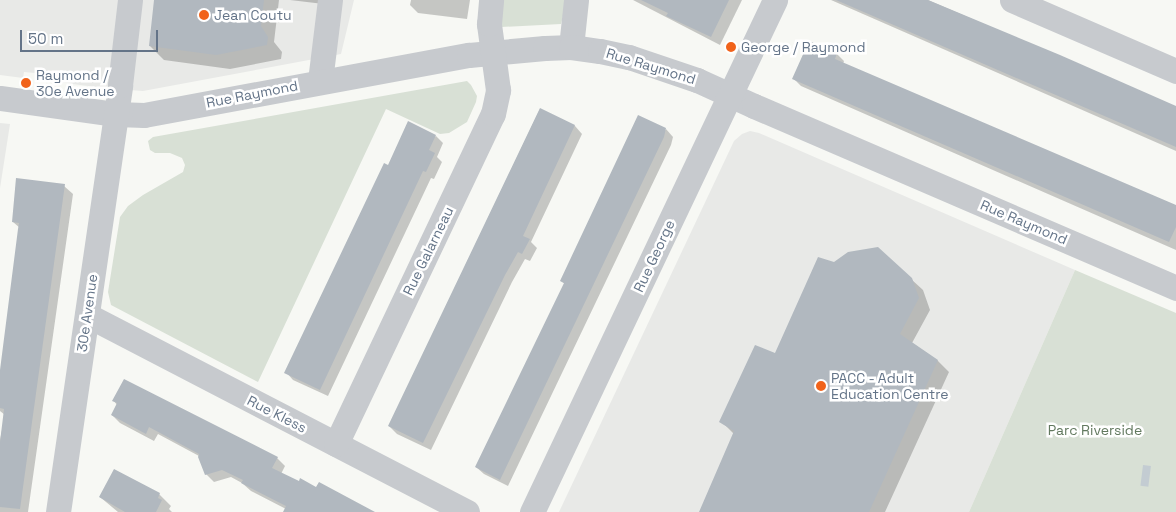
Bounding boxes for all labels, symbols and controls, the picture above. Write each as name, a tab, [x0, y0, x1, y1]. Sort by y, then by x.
place label: Jean Coutu	[214, 7, 292, 23]
marker: Jean Coutu	[198, 9, 210, 21]
scale bar	[22, 20, 160, 52]
text: 50 m	[28, 29, 63, 48]
place label: George / Raymond	[741, 39, 865, 55]
marker: George / Raymond	[725, 41, 737, 53]
street label: Rue Raymond	[604, 44, 698, 88]
place label: Raymond / 30e Avenue	[36, 67, 115, 100]
marker: Raymond / 30e Avenue	[20, 77, 32, 89]
street label: Rue Raymond	[205, 77, 299, 111]
street label: Rue Raymond	[978, 196, 1070, 248]
street label: Rue Galarneau	[399, 204, 457, 298]
street label: Rue George	[630, 217, 678, 295]
street label: 30e Avenue	[73, 273, 101, 353]
place label: PACC - Adult Education Centre	[831, 370, 949, 402]
marker: PACC - Adult Education Centre	[815, 380, 827, 392]
street label: Rue Kless	[245, 392, 309, 436]
park label: Parc Riverside	[1048, 422, 1142, 438]

